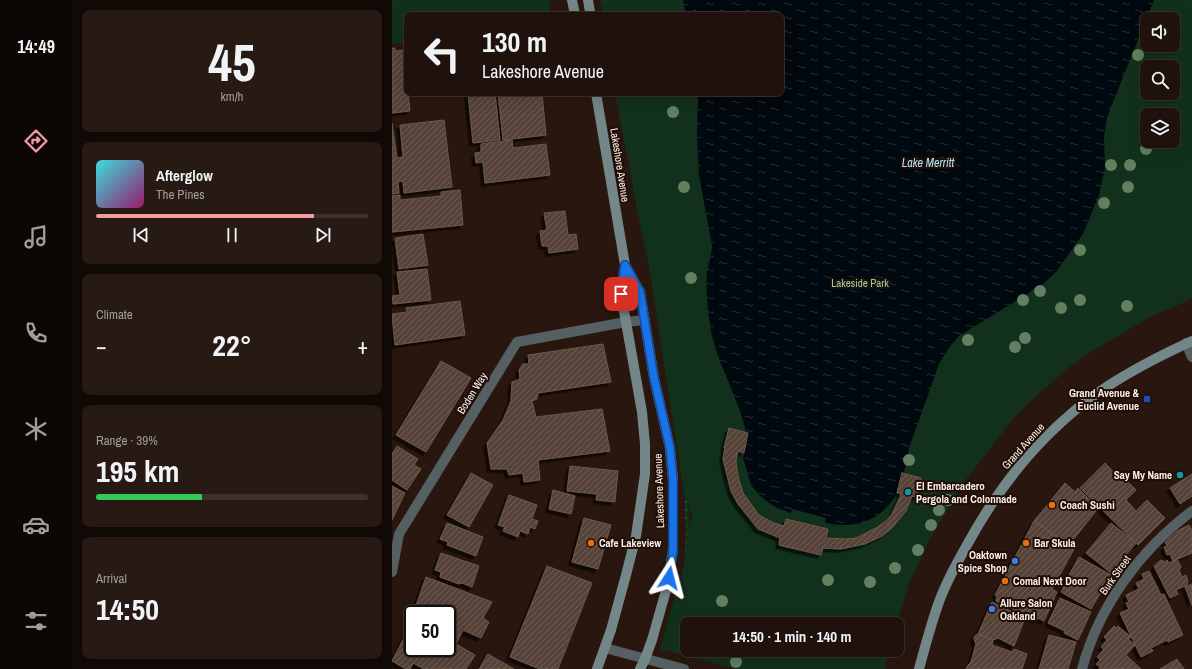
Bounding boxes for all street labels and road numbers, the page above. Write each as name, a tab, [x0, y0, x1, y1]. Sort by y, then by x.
street label: Lakeshore Avenue	[607, 127, 633, 203]
street label: Boden Way	[454, 369, 490, 416]
street label: Grand Avenue	[999, 420, 1047, 472]
street label: Lakeshore Avenue	[651, 453, 667, 529]
street label: Burk Street	[1096, 552, 1134, 597]

